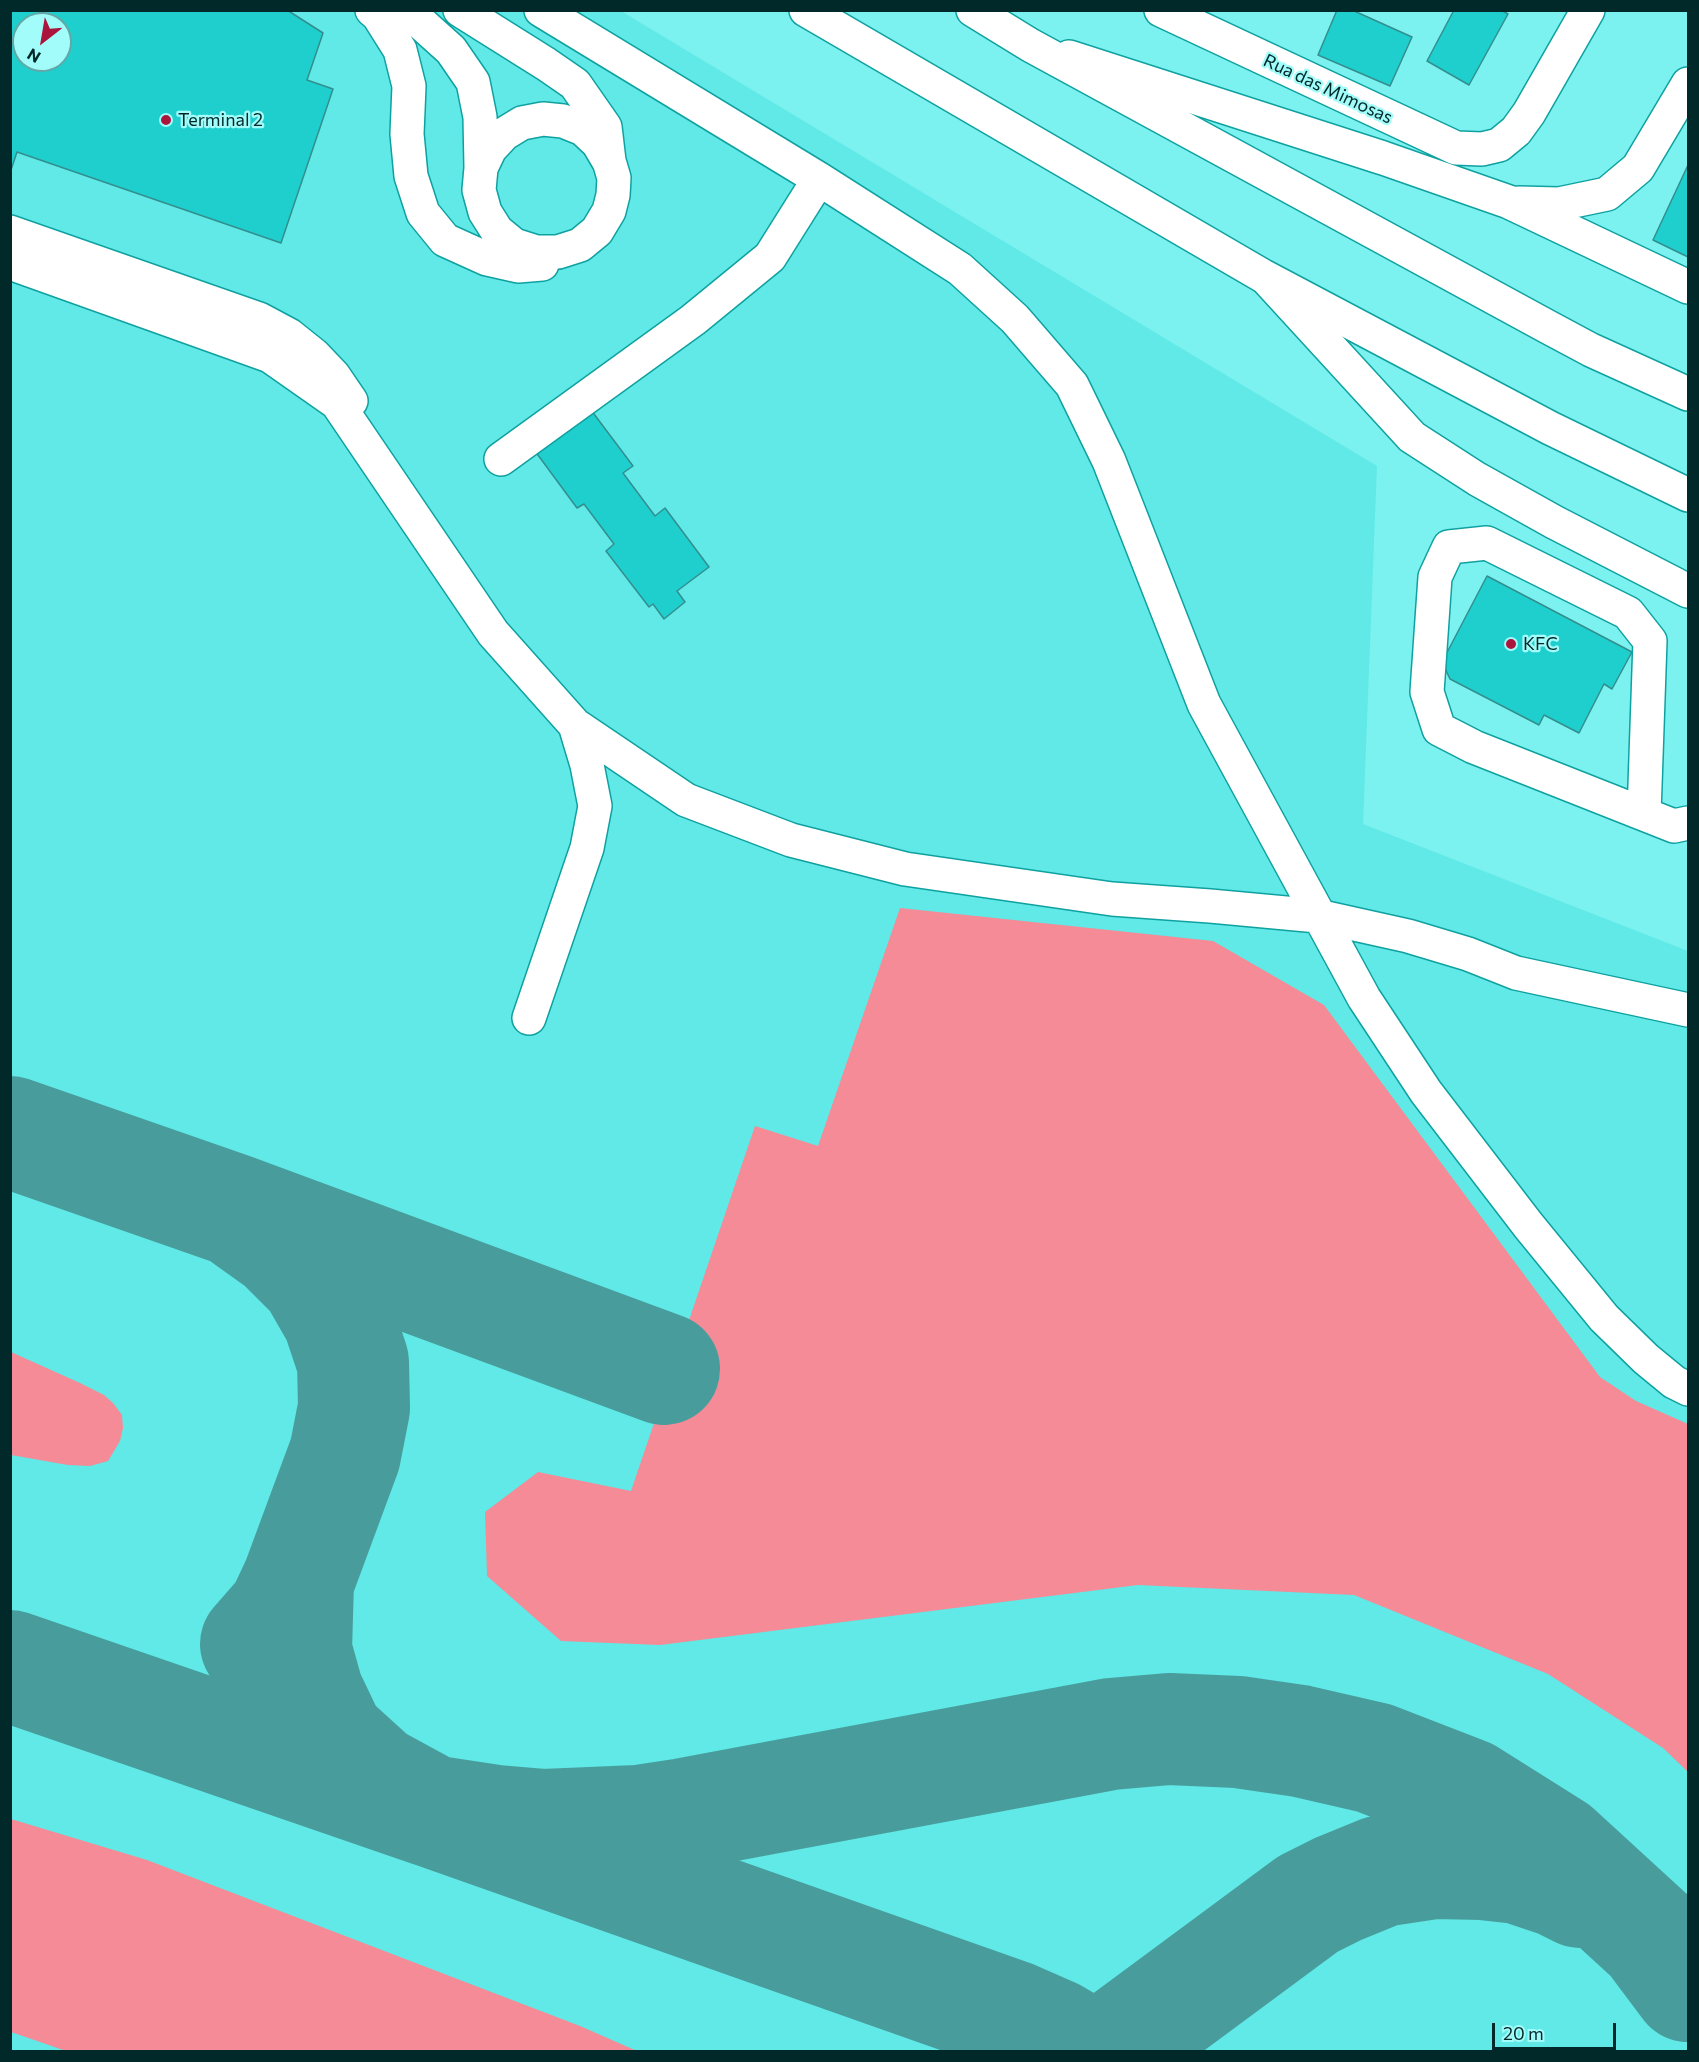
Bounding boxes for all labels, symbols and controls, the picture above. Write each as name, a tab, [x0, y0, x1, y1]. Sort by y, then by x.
north arrow	[12, 12, 72, 72]
text: N	[23, 45, 44, 67]
street label: Rua das Mimosas	[1260, 50, 1396, 128]
place label: Terminal 2	[178, 109, 263, 131]
marker: Terminal 2	[159, 113, 173, 127]
place label: KFC	[1523, 633, 1558, 655]
marker: KFC	[1504, 637, 1518, 651]
scale bar	[1495, 2011, 1620, 2049]
text: 20 m	[1503, 2022, 1544, 2044]

